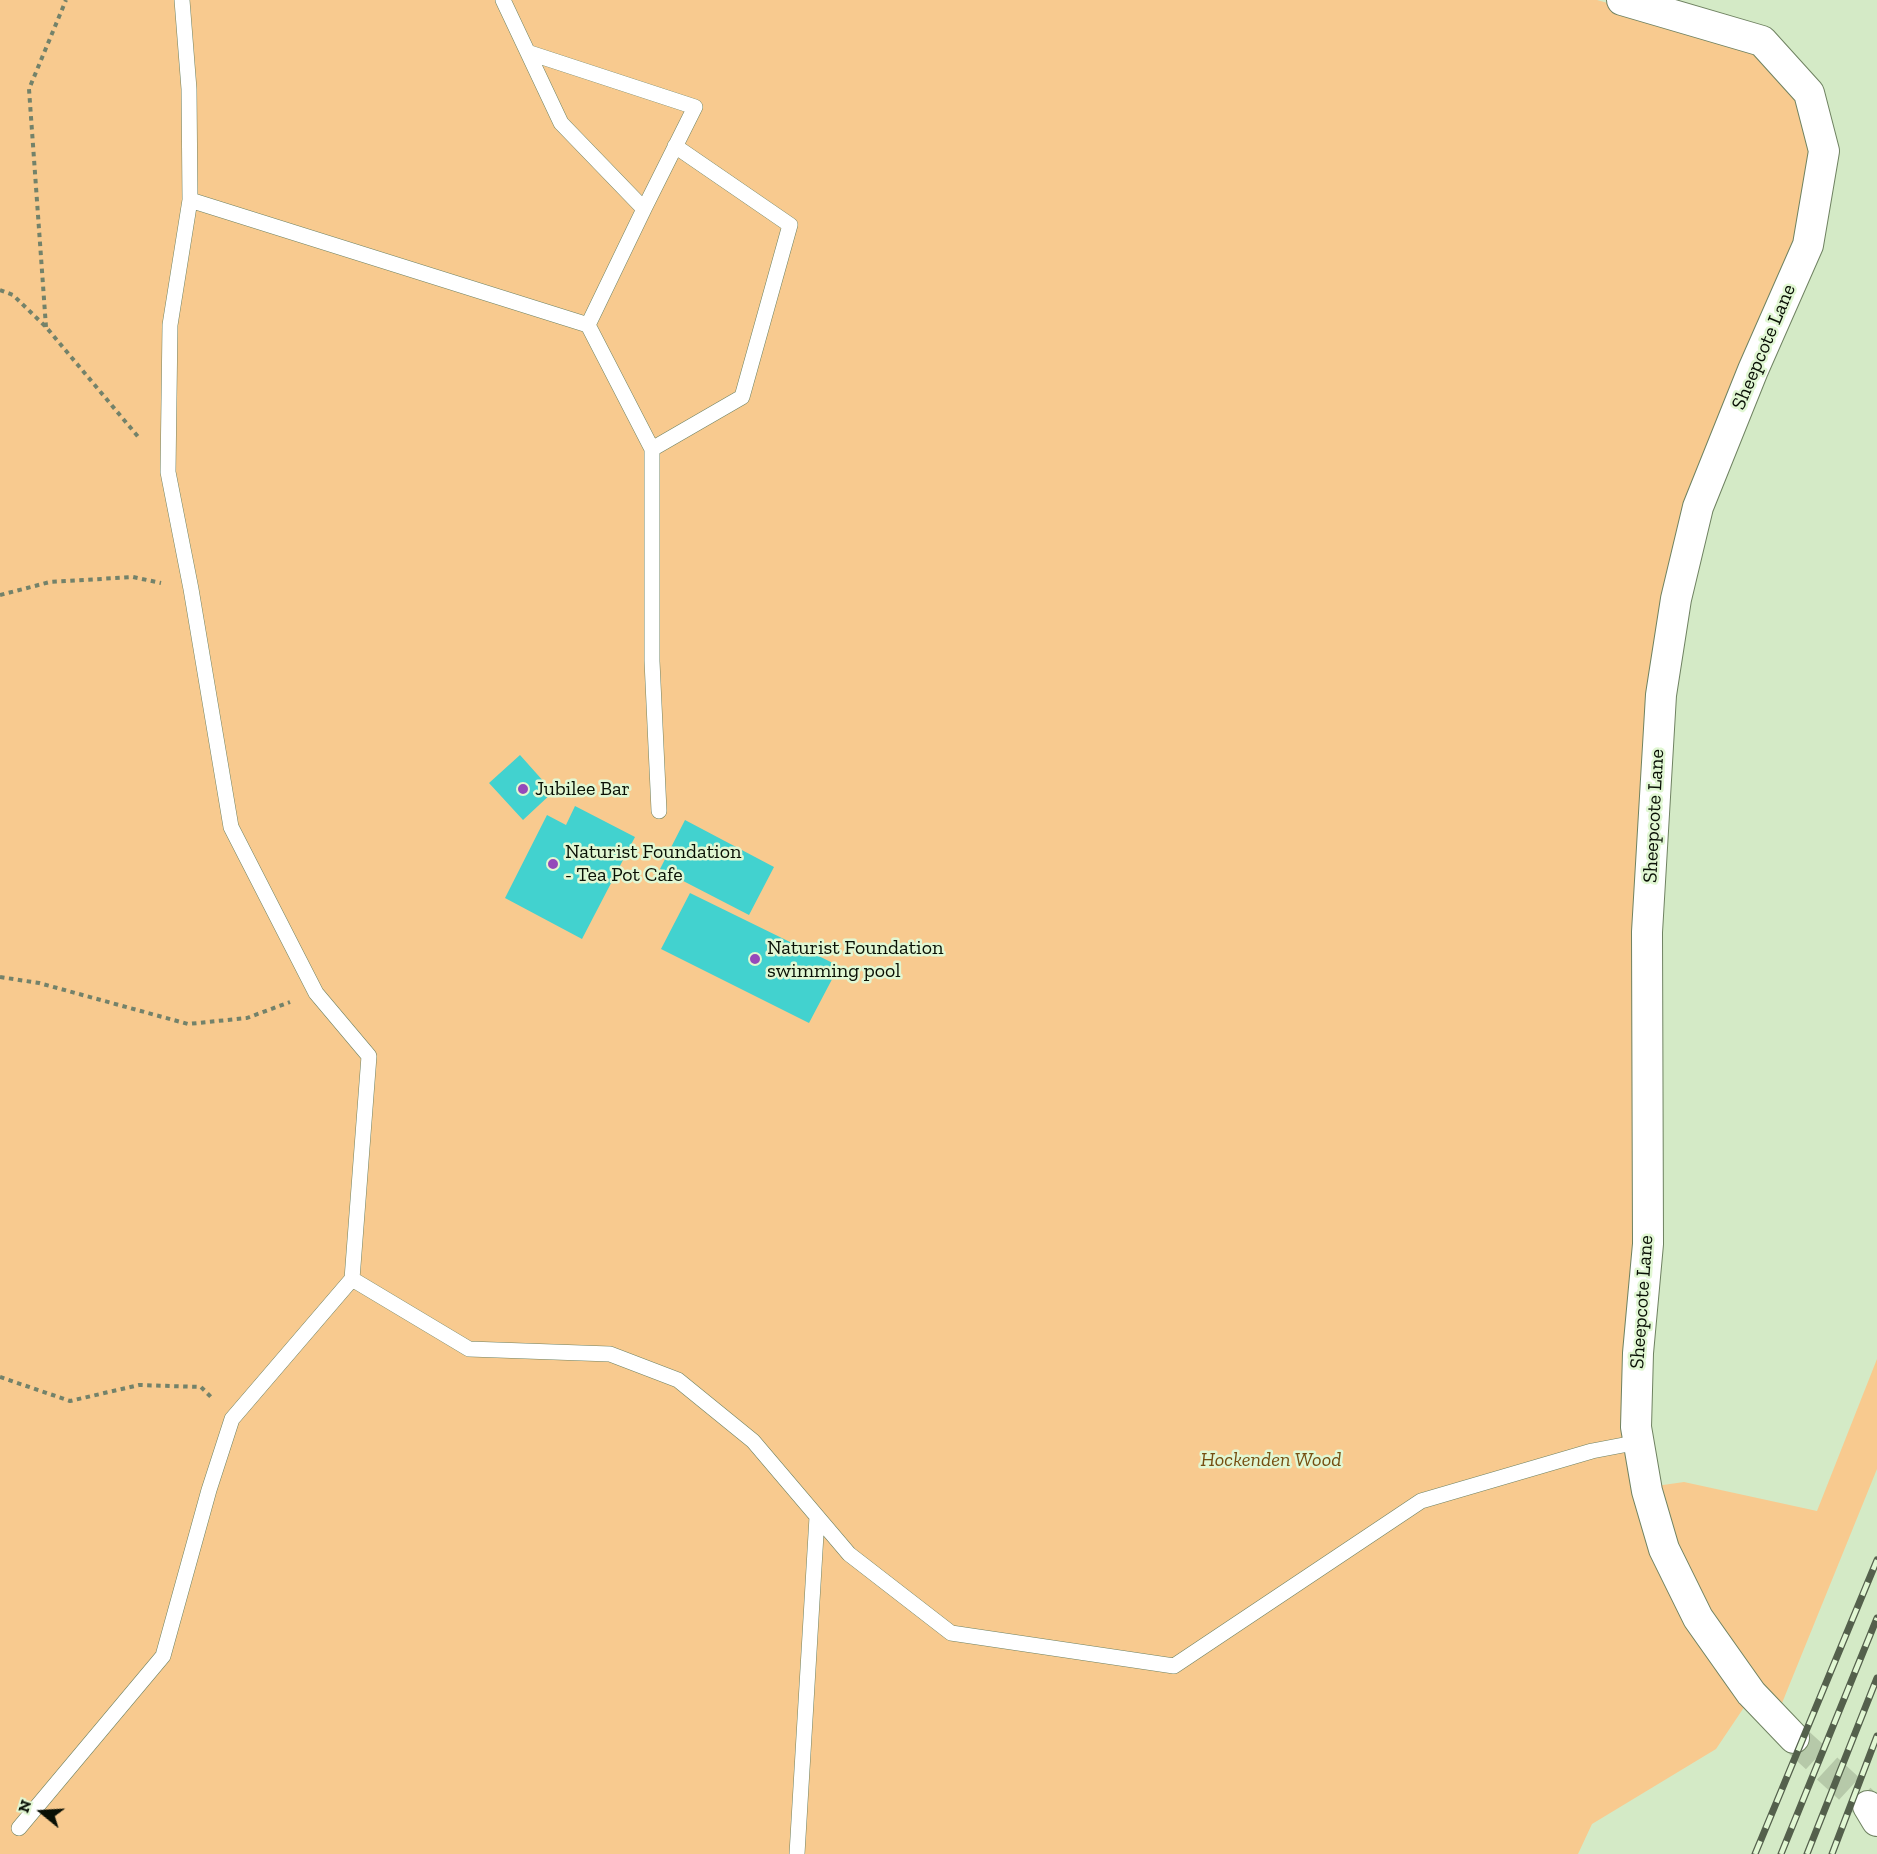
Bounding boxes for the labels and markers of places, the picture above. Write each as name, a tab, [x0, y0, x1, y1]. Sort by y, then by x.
place label: Jubilee Bar	[535, 777, 630, 801]
marker: Jubilee Bar	[516, 782, 530, 796]
place label: Naturist Foundation - Tea Pot Cafe	[565, 840, 741, 887]
marker: Naturist Foundation - Tea Pot Cafe	[546, 857, 560, 871]
place label: Naturist Foundation swimming pool	[767, 936, 943, 983]
marker: Naturist Foundation swimming pool	[748, 952, 762, 966]

